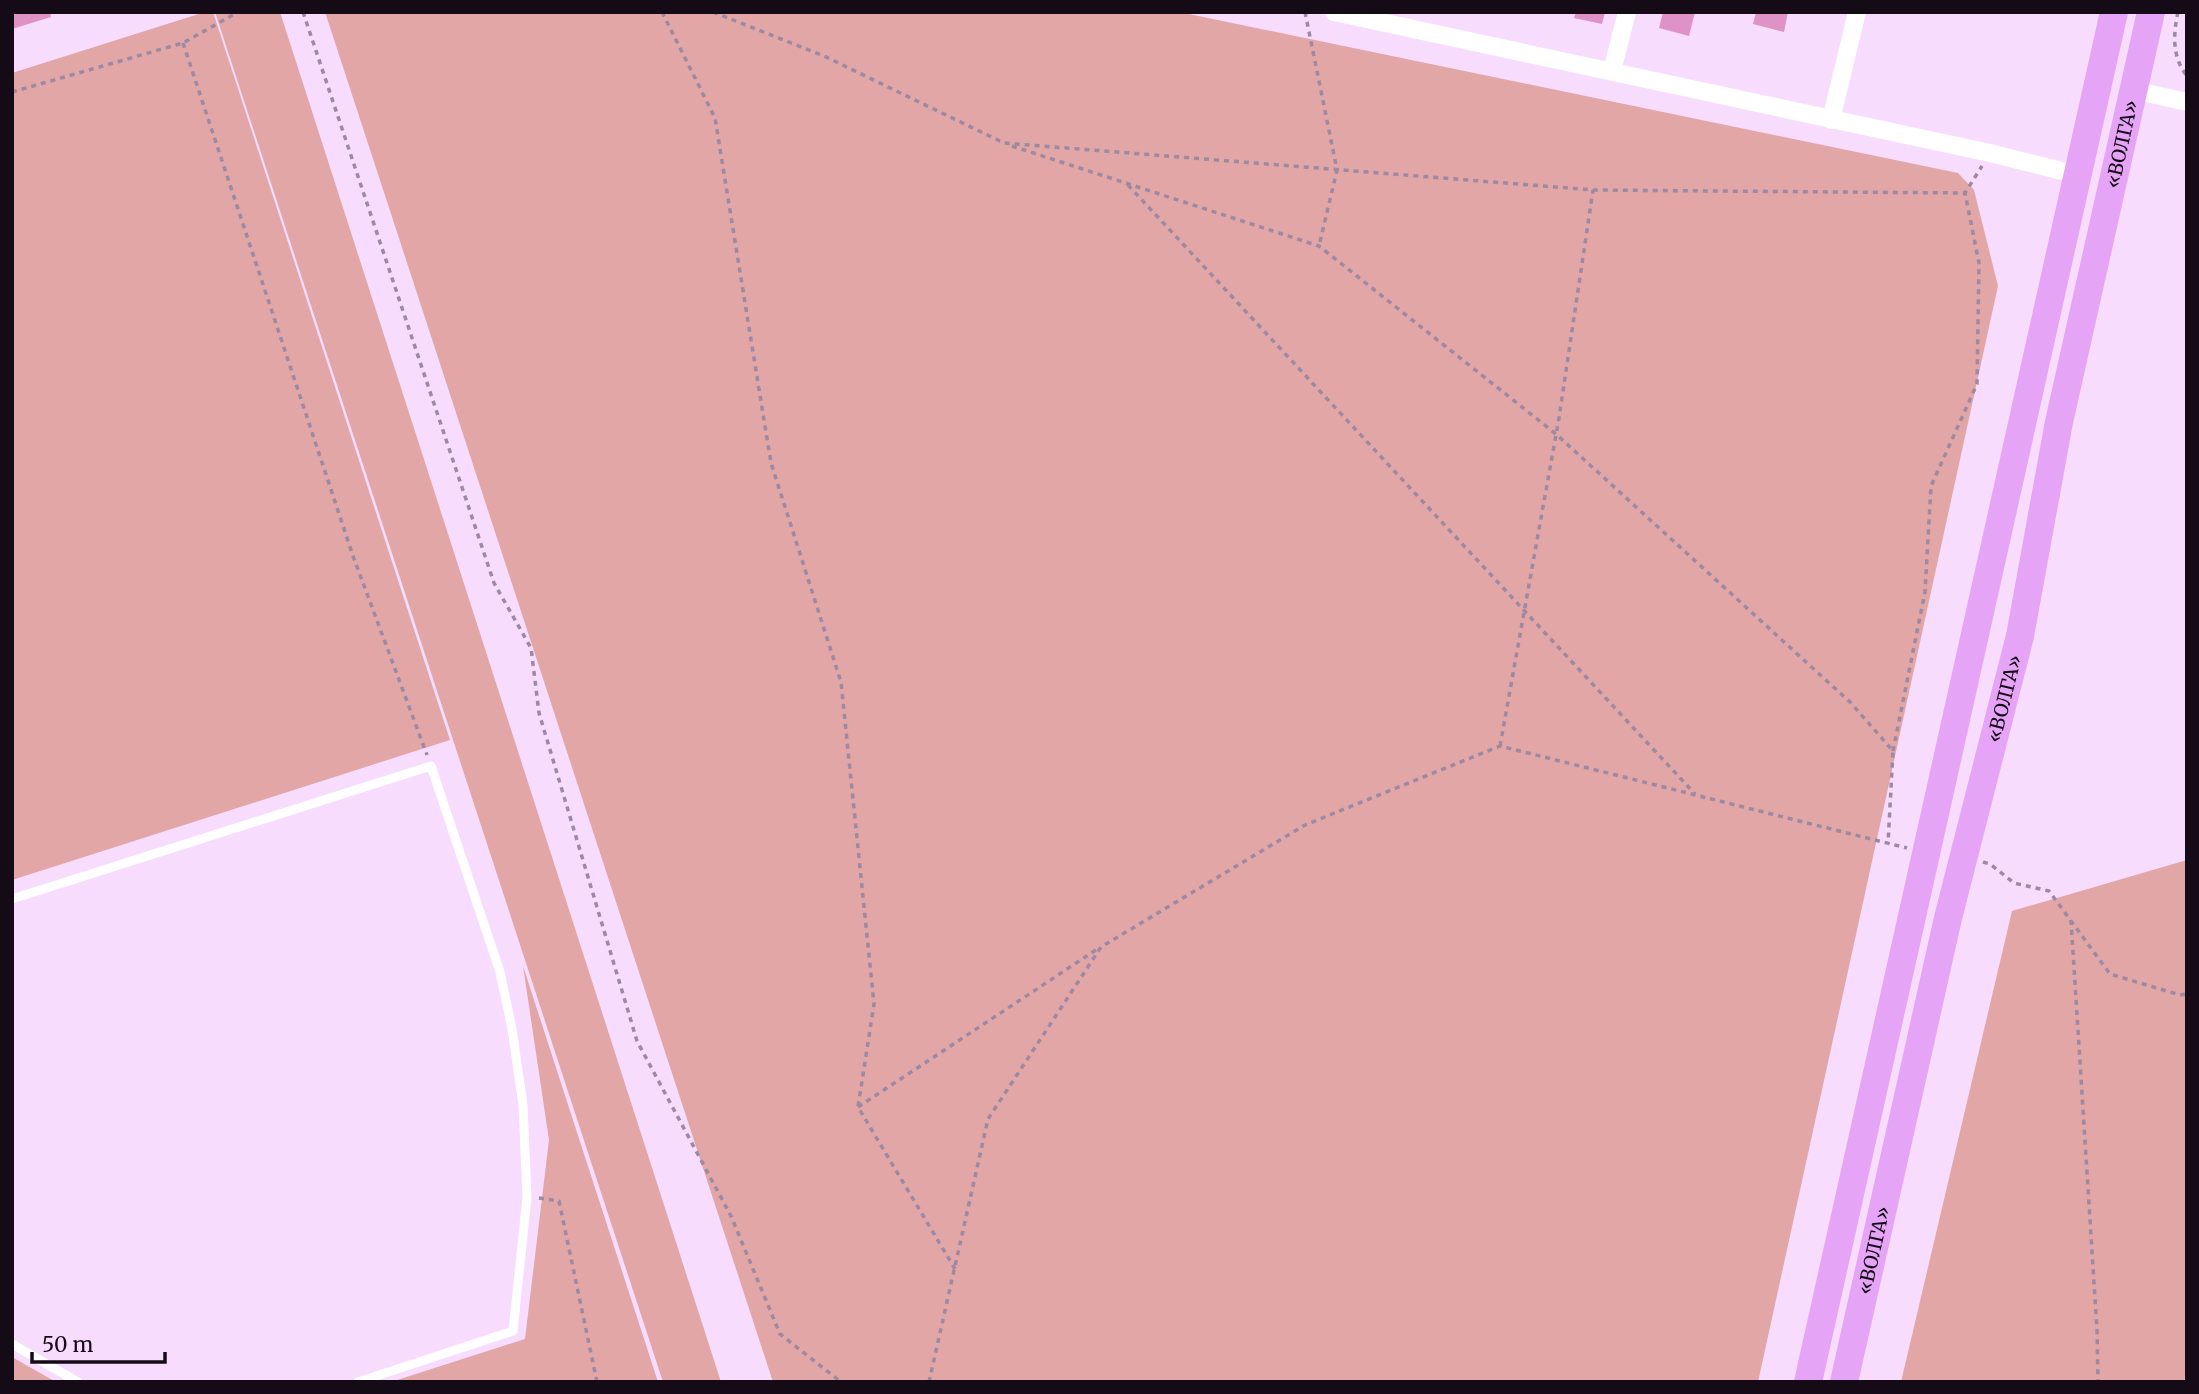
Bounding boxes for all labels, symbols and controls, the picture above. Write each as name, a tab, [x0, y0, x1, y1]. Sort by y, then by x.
street label: «ВОЛГА»	[2100, 98, 2143, 190]
street label: «ВОЛГА»	[1981, 652, 2027, 745]
street label: «ВОЛГА»	[1852, 1204, 1895, 1297]
scale bar	[32, 1320, 164, 1364]
text: 50 m	[42, 1331, 93, 1358]

